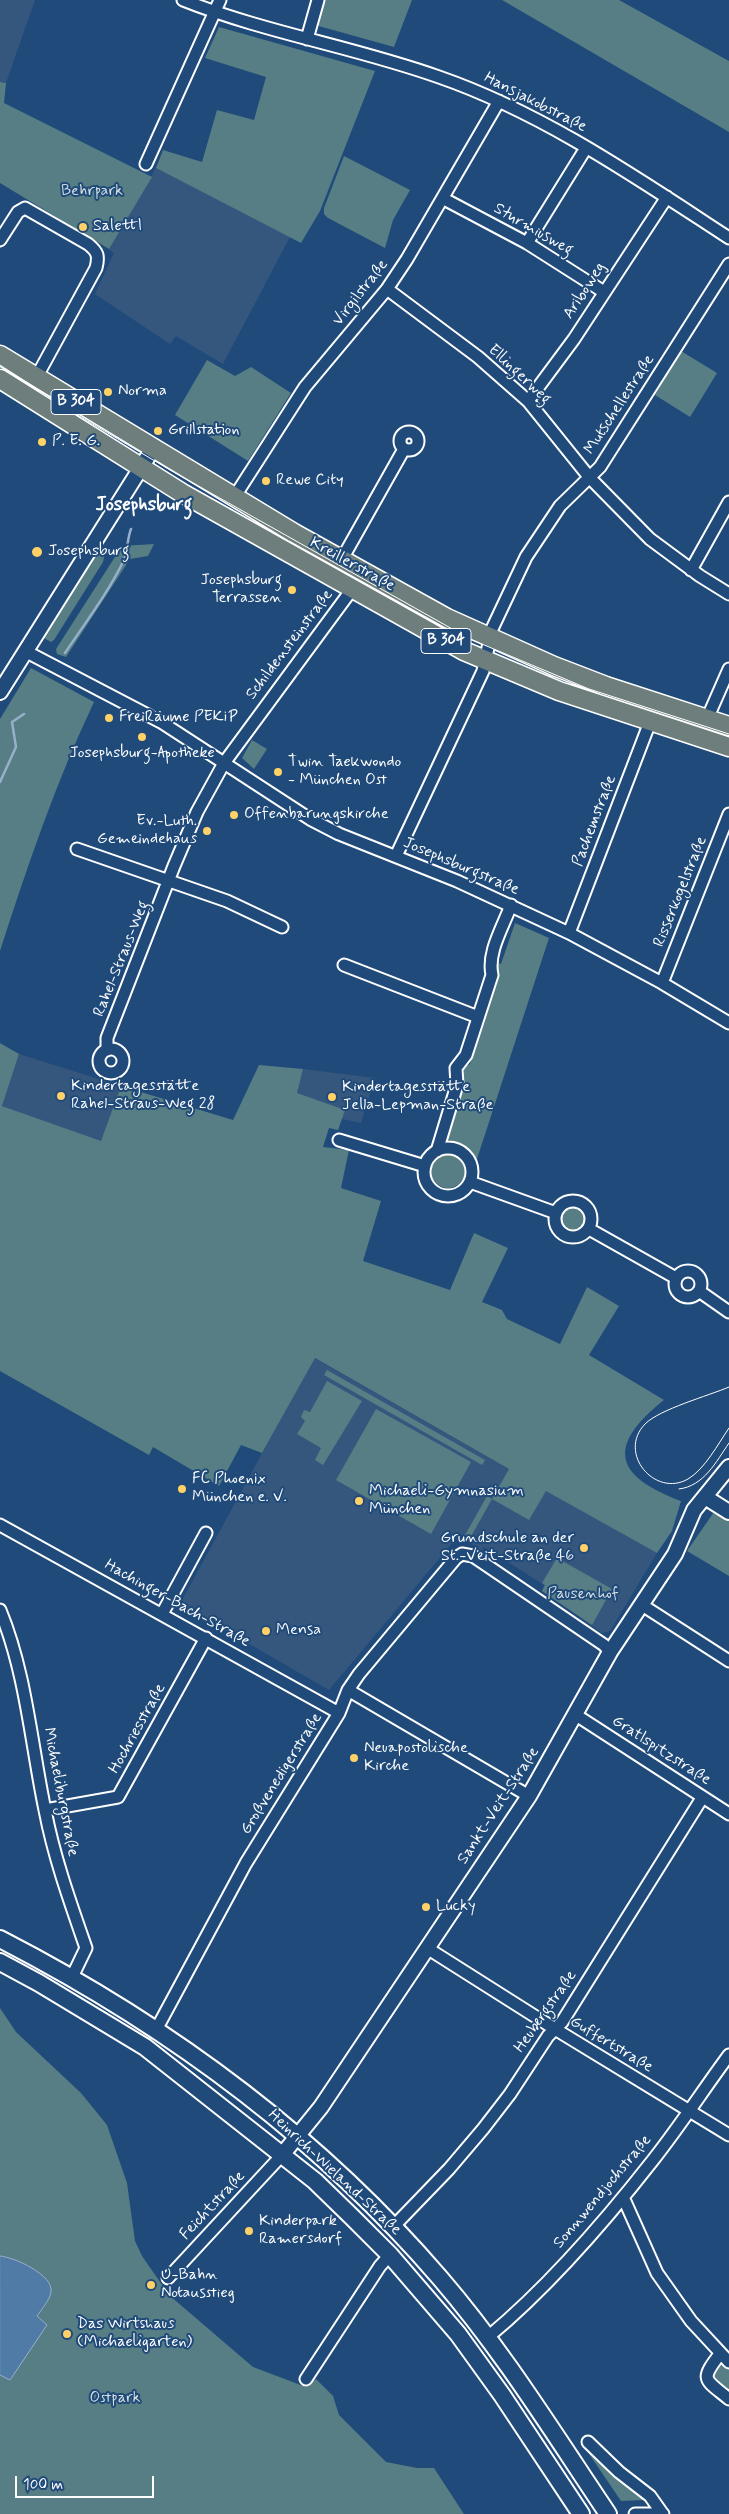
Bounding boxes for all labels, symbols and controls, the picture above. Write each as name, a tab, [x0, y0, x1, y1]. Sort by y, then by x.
street label: Hansjakobstraße	[480, 69, 590, 137]
park label: Behrpark	[61, 182, 123, 202]
street label: Sturmiusweg	[490, 200, 576, 260]
place label: Salettl	[93, 217, 142, 237]
marker: Salettl	[77, 221, 89, 233]
street label: Virgilstraße	[329, 256, 393, 330]
street label: Ariboweg	[560, 259, 610, 323]
street label: Ellingerweg	[483, 341, 555, 409]
street label: Mutschellestraße	[581, 352, 659, 458]
place label: Norma	[118, 382, 167, 402]
marker: Norma	[102, 386, 114, 398]
road number: B 304	[51, 390, 101, 414]
place label: Grillstation	[168, 421, 240, 441]
marker: Grillstation	[152, 425, 164, 437]
place label: P. E. G.	[52, 432, 100, 452]
marker: P. E. G.	[36, 436, 48, 448]
place label: Rewe City	[276, 471, 344, 491]
marker: Rewe City	[260, 475, 272, 487]
district label: Josephsburg	[96, 495, 192, 517]
street label: Kreillerstraße	[306, 534, 398, 596]
place label: Josephsburg	[48, 542, 130, 562]
marker: Josephsburg	[30, 545, 44, 559]
place label: Josephsburg Terrassen	[200, 571, 282, 609]
marker: Josephsburg Terrassen	[286, 584, 298, 596]
street label: Schildensteinstraße	[242, 586, 338, 704]
road number: B 304	[421, 628, 471, 654]
place label: FreiRäume PEKiP	[119, 708, 238, 728]
marker: FreiRäume PEKiP	[103, 712, 115, 724]
marker: Josephsburg-Apotheke	[136, 731, 148, 743]
place label: Josephsburg-Apotheke	[69, 744, 215, 764]
place label: Twin Taekwondo - München Ost	[288, 753, 401, 791]
marker: Twin Taekwondo - München Ost	[272, 766, 284, 778]
street label: Pachemstraße	[569, 773, 621, 869]
place label: Offenbarungskirche	[244, 805, 389, 825]
marker: Offenbarungskirche	[228, 809, 240, 821]
place label: Ev.-Luth. Gemeindehaus	[97, 812, 197, 850]
marker: Ev.-Luth. Gemeindehaus	[201, 825, 213, 837]
street label: Josephsburgstraße	[400, 834, 522, 900]
street label: Risserkogelstraße	[650, 834, 712, 950]
street label: Rahel-Straus-Weg	[90, 898, 154, 1020]
place label: Kindertagesstätte Rahel-Straus-Weg 28	[71, 1077, 215, 1115]
place label: Kindertagesstätte Jella-Lepman-Straße	[342, 1078, 493, 1116]
marker: Kindertagesstätte Rahel-Straus-Weg 28	[55, 1090, 67, 1102]
marker: Kindertagesstätte Jella-Lepman-Straße	[326, 1091, 338, 1103]
place label: FC Phoenix München e. V.	[192, 1470, 287, 1508]
place label: Michaeli-Gymnasium München	[369, 1482, 524, 1520]
marker: FC Phoenix München e. V.	[176, 1483, 188, 1495]
marker: Michaeli-Gymnasium München	[353, 1495, 365, 1507]
place label: Grundschule an der St.-Veit-Straße 46	[441, 1529, 574, 1567]
marker: Grundschule an der St.-Veit-Straße 46	[578, 1542, 590, 1554]
street label: Hachinger-Bach-Straße	[101, 1556, 253, 1652]
park label: Pausenhof	[547, 1585, 619, 1605]
place label: Mensa	[276, 1621, 321, 1641]
marker: Mensa	[260, 1625, 272, 1637]
street label: Hochriesstraße	[105, 1681, 171, 1777]
street label: Großvenedigerstraße	[237, 1710, 327, 1838]
street label: Gratlspitzstraße	[608, 1712, 714, 1790]
street label: Michaeliburgstraße	[38, 1726, 82, 1858]
place label: Neuapostolische Kirche	[364, 1739, 468, 1777]
street label: Sankt-Veit-Straße	[454, 1744, 544, 1868]
marker: Neuapostolische Kirche	[348, 1752, 360, 1764]
place label: Lucky	[436, 1897, 475, 1917]
marker: Lucky	[420, 1901, 432, 1913]
street label: Heubergstraße	[511, 1967, 581, 2057]
street label: Guffertstraße	[566, 2013, 656, 2077]
street label: Heinrich-Wieland-Straße	[263, 2106, 405, 2240]
street label: Sonnwendjochstraße	[550, 2131, 656, 2253]
street label: Feichtstraße	[176, 2168, 250, 2244]
place label: Kinderpark Ramersdorf	[259, 2212, 342, 2250]
marker: Kinderpark Ramersdorf	[243, 2225, 255, 2237]
place label: U-Bahn Notausstieg	[161, 2266, 235, 2304]
marker: U-Bahn Notausstieg	[145, 2279, 157, 2291]
place label: Das Wirtshaus (Michaeligarten)	[77, 2315, 192, 2353]
marker: Das Wirtshaus (Michaeligarten)	[61, 2328, 73, 2340]
park label: Ostpark	[89, 2389, 141, 2409]
scale bar	[18, 2466, 156, 2498]
text: 100 m	[23, 2475, 63, 2495]

